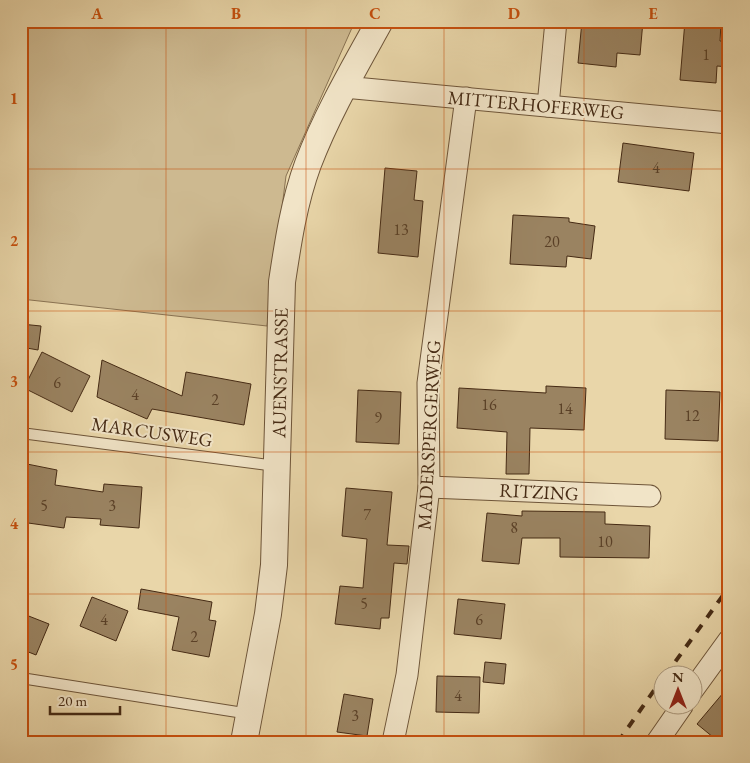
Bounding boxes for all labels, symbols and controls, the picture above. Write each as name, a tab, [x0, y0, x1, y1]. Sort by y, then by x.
text: A	[90, 3, 103, 24]
text: B	[231, 3, 241, 24]
text: C	[369, 3, 381, 24]
text: D	[508, 3, 520, 24]
text: E	[648, 3, 658, 24]
house number: 1	[702, 44, 710, 65]
street label: MITTERHOFERWEG	[447, 85, 625, 125]
text: 1	[10, 88, 18, 109]
house number: 4	[652, 157, 660, 178]
house number: 13	[393, 219, 409, 240]
text: 2	[10, 230, 19, 251]
house number: 20	[544, 231, 560, 252]
street label: AUENSTRASSE	[266, 307, 294, 439]
street label: MADERSPERGERWEG	[412, 339, 446, 531]
text: 3	[10, 371, 18, 392]
house number: 6	[53, 372, 61, 393]
house number: 4	[131, 384, 139, 405]
house number: 2	[211, 389, 219, 410]
house number: 16	[481, 394, 497, 415]
house number: 14	[557, 398, 573, 419]
house number: 12	[684, 405, 700, 426]
house number: 9	[374, 407, 382, 428]
street label: MARCUSWEG	[90, 411, 214, 453]
street label: RITZING	[499, 477, 580, 507]
house number: 5	[40, 495, 48, 516]
house number: 3	[108, 495, 116, 516]
house number: 7	[363, 504, 371, 525]
text: 4	[10, 513, 19, 534]
house number: 8	[510, 517, 518, 538]
house number: 10	[597, 531, 613, 552]
house number: 5	[360, 593, 368, 614]
house number: 4	[100, 609, 108, 630]
house number: 6	[475, 609, 483, 630]
house number: 2	[190, 626, 198, 647]
text: 5	[10, 654, 18, 675]
north arrow	[652, 666, 702, 716]
text: N	[672, 668, 684, 686]
scale bar	[50, 683, 120, 715]
house number: 4	[454, 685, 462, 706]
text: 20 m	[58, 691, 87, 710]
house number: 3	[351, 705, 359, 726]

